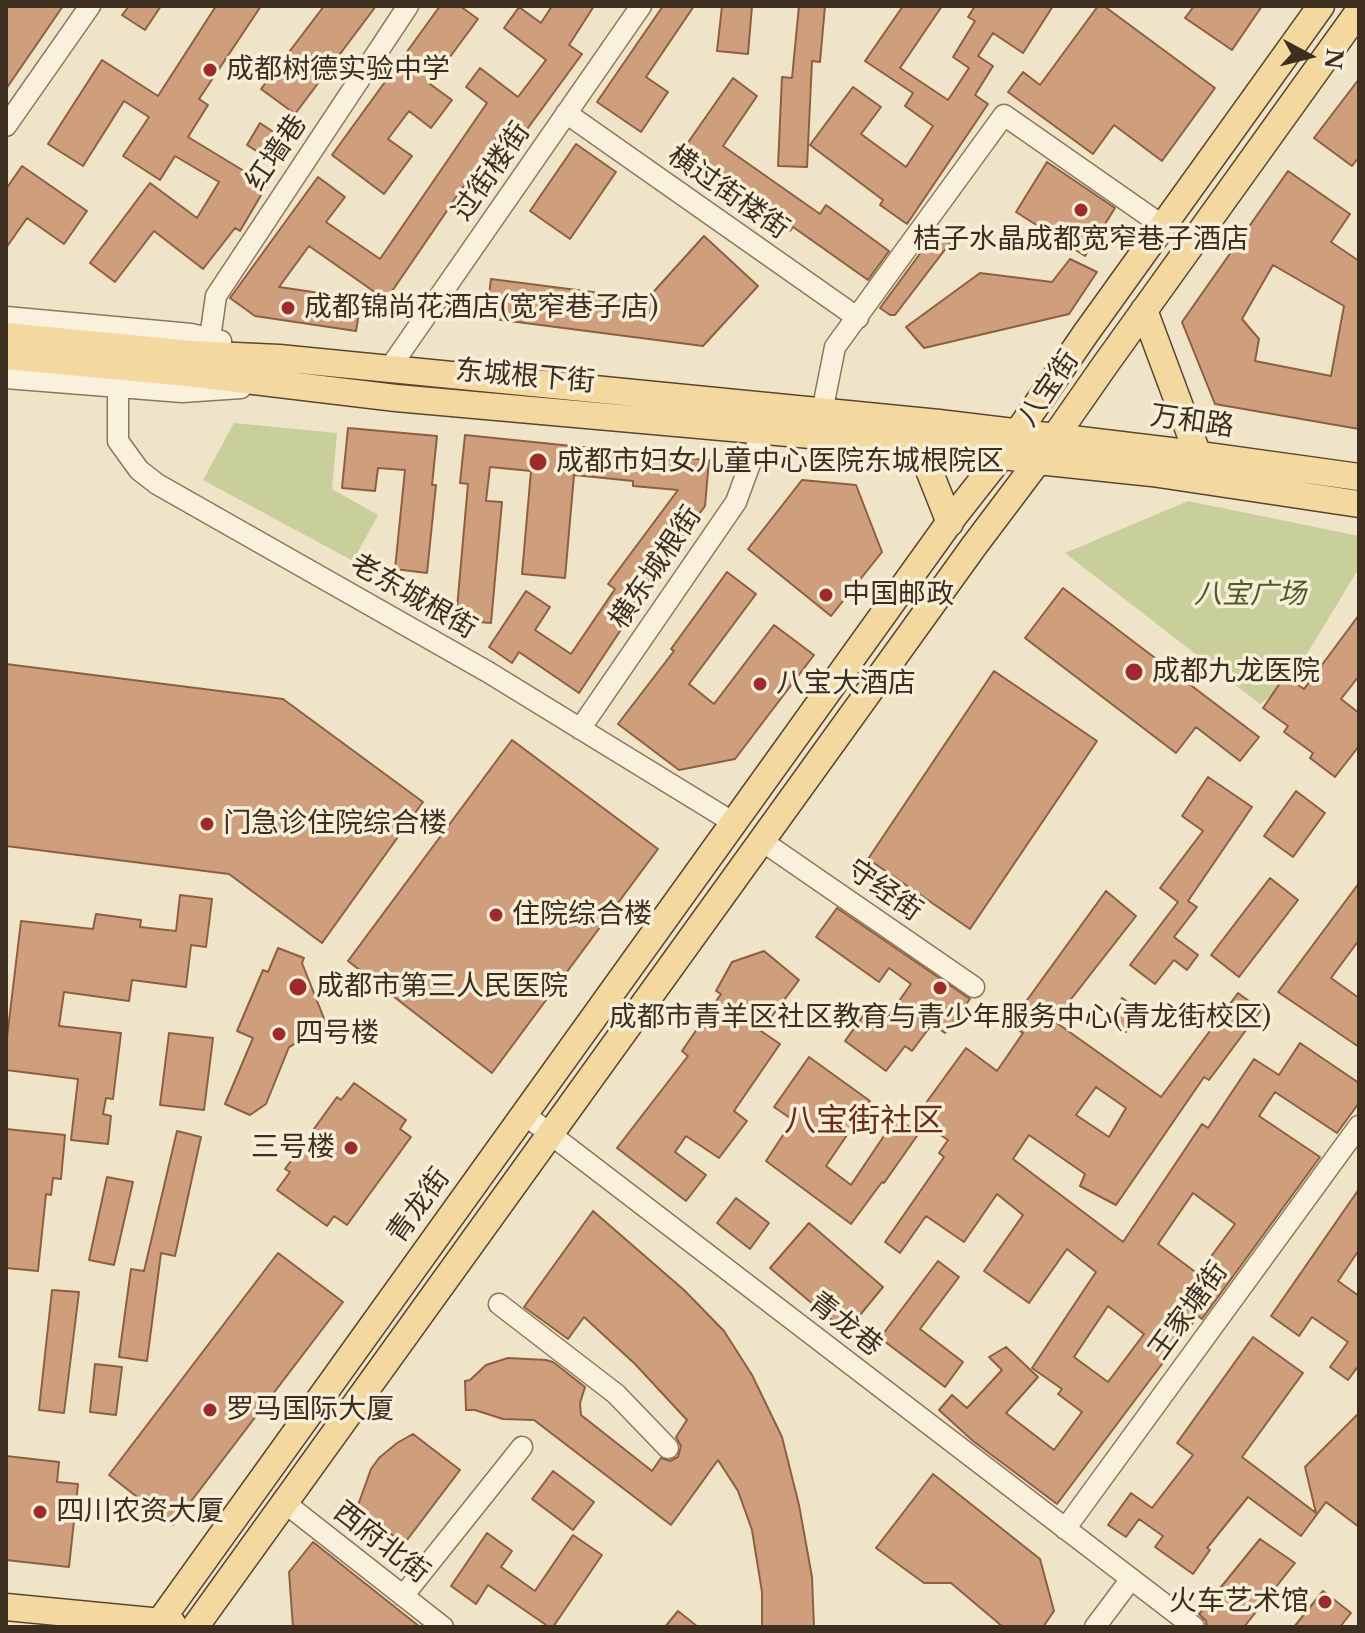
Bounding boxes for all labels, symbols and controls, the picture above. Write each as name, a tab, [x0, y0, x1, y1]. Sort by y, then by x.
north arrow	[1269, 16, 1349, 96]
text: N	[1319, 47, 1348, 71]
place label: 成都树德实验中学	[226, 53, 450, 87]
marker: 成都树德实验中学	[201, 61, 219, 79]
street label: 红墙巷	[240, 109, 314, 197]
street label: 过街楼街	[446, 116, 538, 228]
street label: 横过街楼街	[661, 139, 795, 247]
marker: 桔子水晶成都宽窄巷子酒店	[1072, 201, 1090, 219]
place label: 桔子水晶成都宽窄巷子酒店	[913, 223, 1249, 257]
place label: 成都锦尚花酒店(宽窄巷子店)	[304, 291, 659, 325]
marker: 成都锦尚花酒店(宽窄巷子店)	[279, 299, 297, 317]
street label: 八宝街	[1012, 345, 1086, 433]
street label: 东城根下街	[454, 354, 596, 400]
street label: 万和路	[1148, 400, 1236, 444]
place label: 成都市妇女儿童中心医院东城根院区	[556, 445, 1004, 479]
marker: 成都市妇女儿童中心医院东城根院区	[527, 451, 549, 473]
street label: 横东城根街	[603, 501, 709, 635]
street label: 老东城根街	[344, 547, 482, 647]
place label: 中国邮政	[842, 578, 954, 612]
park label: 八宝广场	[1194, 578, 1306, 612]
marker: 中国邮政	[817, 586, 835, 604]
place label: 成都九龙医院	[1152, 655, 1320, 689]
marker: 成都九龙医院	[1123, 661, 1145, 683]
place label: 八宝大酒店	[776, 667, 916, 701]
marker: 八宝大酒店	[751, 675, 769, 693]
place label: 门急诊住院综合楼	[223, 807, 447, 841]
marker: 门急诊住院综合楼	[198, 815, 216, 833]
street label: 守经街	[840, 853, 928, 929]
place label: 住院综合楼	[512, 898, 652, 932]
marker: 住院综合楼	[487, 906, 505, 924]
place label: 成都市第三人民医院	[316, 970, 568, 1004]
marker: 成都市第三人民医院	[287, 976, 309, 998]
marker: 成都市青羊区社区教育与青少年服务中心(青龙街校区)	[931, 979, 949, 997]
place label: 成都市青羊区社区教育与青少年服务中心(青龙街校区)	[609, 1001, 1271, 1035]
place label: 四号楼	[295, 1017, 379, 1051]
marker: 四号楼	[270, 1025, 288, 1043]
district label: 八宝街社区	[784, 1103, 944, 1141]
place label: 三号楼	[251, 1131, 335, 1165]
marker: 三号楼	[342, 1139, 360, 1157]
street label: 青龙街	[381, 1162, 457, 1250]
street label: 王家塘街	[1142, 1256, 1236, 1366]
street label: 青龙巷	[802, 1286, 888, 1364]
place label: 罗马国际大厦	[226, 1393, 394, 1427]
marker: 罗马国际大厦	[201, 1401, 219, 1419]
place label: 四川农资大厦	[56, 1495, 224, 1529]
street label: 西府北街	[327, 1495, 435, 1591]
marker: 四川农资大厦	[31, 1503, 49, 1521]
place label: 火车艺术馆	[1169, 1585, 1309, 1619]
marker: 火车艺术馆	[1316, 1593, 1334, 1611]

